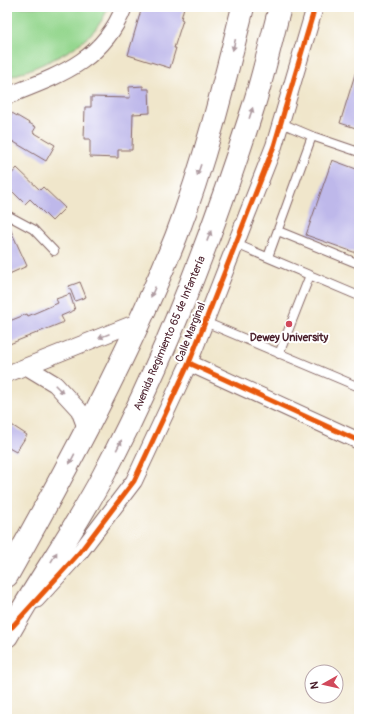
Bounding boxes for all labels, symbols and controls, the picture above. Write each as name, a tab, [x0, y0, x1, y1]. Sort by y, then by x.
one-way arrow	[230, 39, 236, 51]
one-way arrow	[248, 106, 254, 118]
one-way arrow	[195, 164, 201, 176]
one-way arrow	[207, 229, 213, 241]
street label: Avenida Regimiento 65 de Infantería	[131, 254, 208, 413]
one-way arrow	[149, 286, 155, 298]
street label: Calle Marginal	[173, 300, 208, 364]
marker: Dewey University	[284, 319, 294, 329]
place label: Dewey University	[250, 331, 328, 344]
one-way arrow	[98, 333, 110, 339]
one-way arrow	[54, 384, 64, 394]
one-way arrow	[116, 439, 122, 451]
one-way arrow	[69, 453, 75, 465]
one-way arrow	[51, 551, 58, 563]
north arrow	[304, 664, 344, 704]
text: N	[308, 680, 322, 690]

